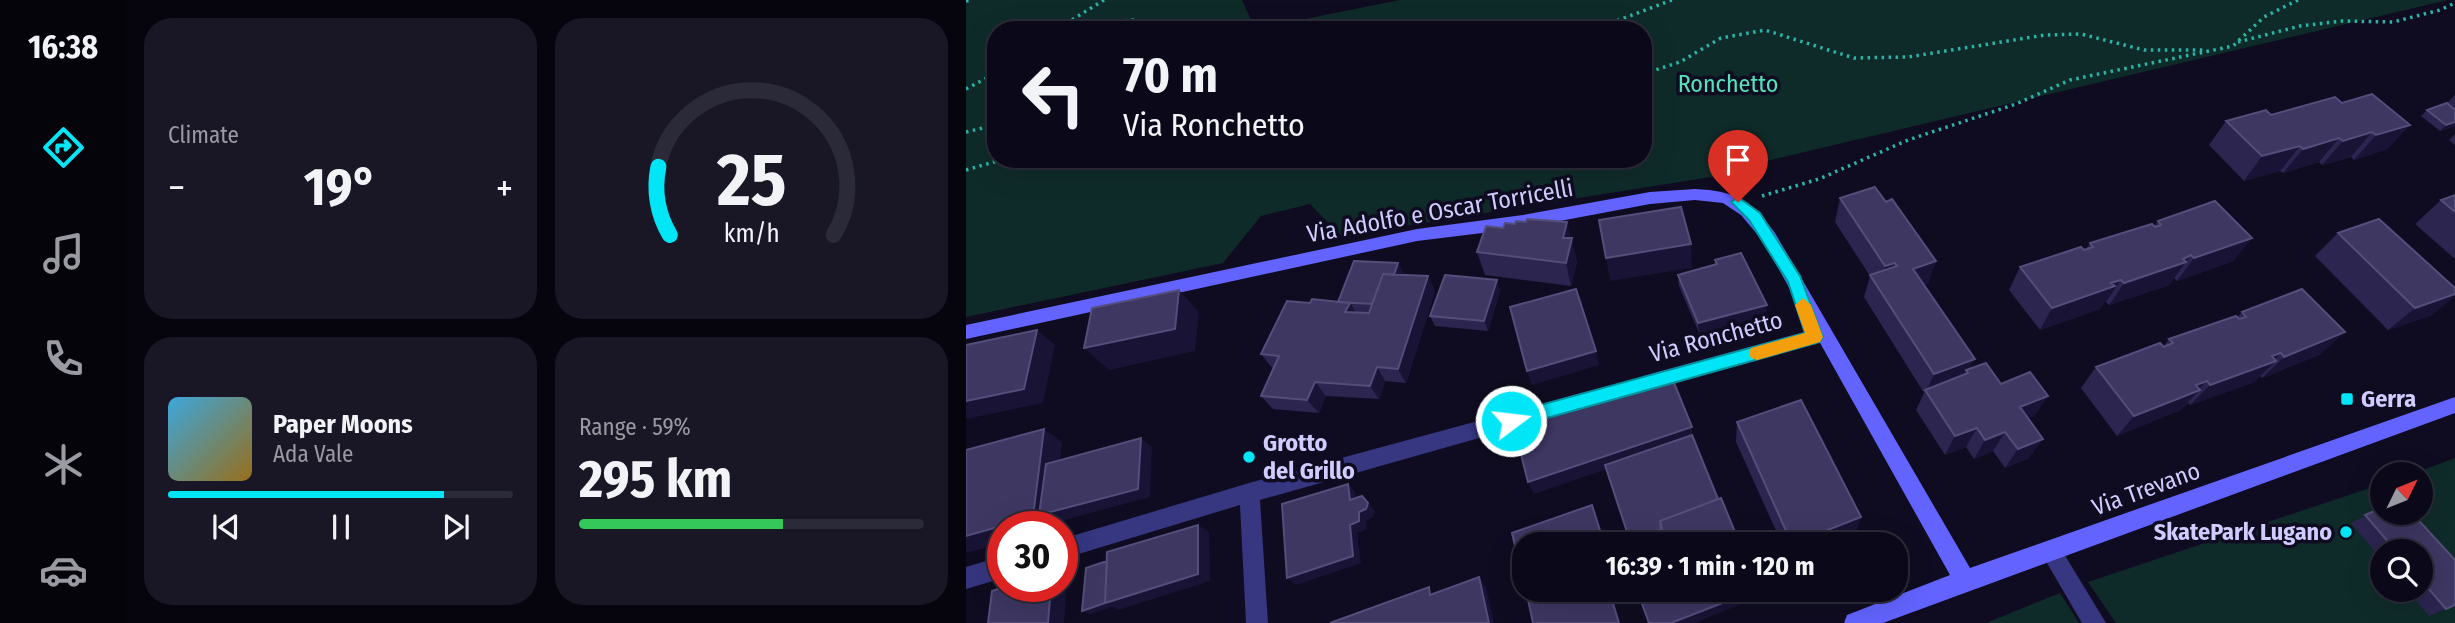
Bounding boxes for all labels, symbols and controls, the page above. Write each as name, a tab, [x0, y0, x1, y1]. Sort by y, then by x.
text: 16:38	[28, 28, 98, 66]
text: 70 m	[1123, 46, 1218, 105]
icon: left	[1008, 49, 1099, 140]
park label: Ronchetto	[1678, 70, 1778, 98]
text: Via Ronchetto	[1123, 106, 1305, 144]
text: Climate	[168, 121, 239, 149]
icon: directions	[39, 123, 88, 172]
pin	[1708, 130, 1768, 202]
text: 25	[716, 137, 786, 224]
icon: arrive	[1719, 141, 1757, 179]
text: 19°	[304, 156, 377, 219]
text: −	[168, 165, 185, 211]
text: +	[496, 165, 513, 211]
street label: Via Adolfo e Oscar Torricelli	[1305, 174, 1575, 248]
text: km/h	[724, 218, 779, 248]
icon: music	[39, 229, 88, 278]
street label: Via Ronchetto	[1646, 306, 1786, 368]
icon: phone	[39, 334, 88, 383]
position arrow	[1474, 384, 1548, 458]
place label: Gerra	[2361, 385, 2416, 413]
marker: Gerra	[2339, 391, 2355, 407]
text: Paper Moons	[273, 409, 413, 440]
text: Range · 59%	[579, 413, 691, 441]
place label: Grotto del Grillo	[1263, 429, 1355, 485]
icon: climate	[39, 440, 88, 489]
text: Ada Vale	[273, 440, 353, 468]
text: 295 km	[579, 448, 732, 511]
marker: Grotto del Grillo	[1241, 449, 1257, 465]
street label: Via Trevano	[2088, 457, 2204, 521]
north arrow	[2370, 462, 2432, 525]
map controls	[2370, 462, 2433, 602]
icon: previous	[207, 508, 245, 546]
icon: pause	[322, 508, 360, 546]
icon: next	[437, 508, 475, 546]
speed limit sign: 30	[987, 511, 1078, 602]
place label: SkatePark Lugano	[2154, 518, 2332, 546]
marker: SkatePark Lugano	[2338, 524, 2354, 540]
button: search	[2370, 539, 2433, 602]
icon: car	[39, 546, 88, 595]
text: 16:39 · 1 min · 120 m	[1605, 551, 1815, 582]

